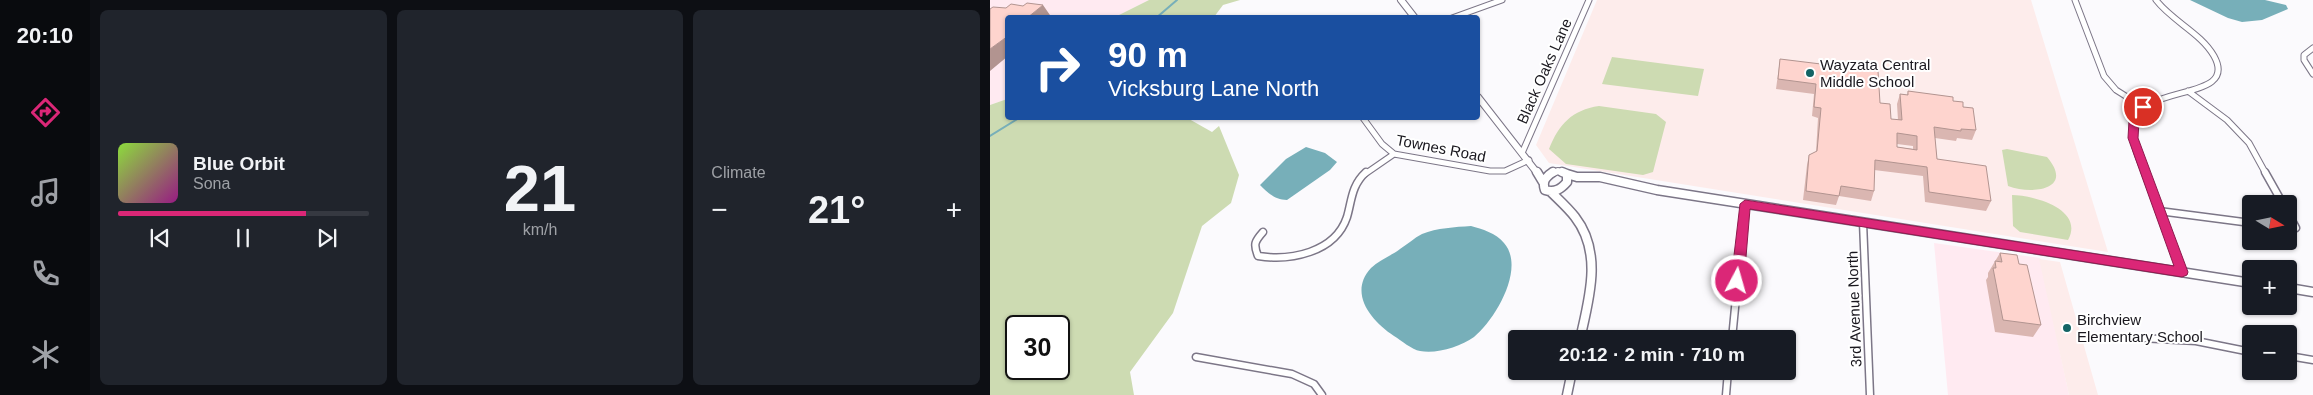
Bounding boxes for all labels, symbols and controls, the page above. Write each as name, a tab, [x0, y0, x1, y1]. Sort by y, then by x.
street label: Black Oaks Lane	[1513, 16, 1575, 126]
text: 20:10	[17, 23, 73, 48]
icon: right	[1025, 35, 1090, 100]
text: 90 m	[1108, 35, 1188, 74]
place label: Wayzata Central Middle School	[1820, 56, 1930, 90]
marker: Wayzata Central Middle School	[1804, 67, 1816, 79]
text: Vicksburg Lane North	[1108, 76, 1319, 101]
pin	[2122, 86, 2164, 128]
icon: arrive	[2129, 93, 2157, 121]
icon: directions	[28, 95, 63, 130]
street label: Townes Road	[1395, 131, 1487, 165]
text: 21	[504, 152, 576, 225]
text: Blue Orbit	[193, 153, 285, 174]
text: Climate	[711, 164, 766, 181]
icon: music	[28, 175, 63, 210]
text: Sona	[193, 175, 230, 192]
text: 21°	[808, 189, 865, 231]
text: −	[711, 194, 728, 225]
text: +	[946, 194, 962, 225]
north arrow	[2242, 195, 2298, 250]
map controls	[2242, 195, 2297, 380]
text: km/h	[523, 221, 557, 238]
icon: previous	[146, 224, 174, 252]
icon: pause	[229, 224, 257, 252]
icon: next	[313, 224, 341, 252]
street label: 3rd Avenue North	[1843, 250, 1865, 368]
position arrow	[1710, 254, 1762, 306]
icon: phone	[28, 256, 63, 291]
button: +	[2242, 260, 2297, 315]
place label: Birchview Elementary School	[2077, 311, 2203, 345]
speed limit sign: 30	[1005, 315, 1070, 380]
marker: Birchview Elementary School	[2061, 322, 2073, 334]
button: −	[2242, 325, 2297, 380]
icon: climate	[28, 337, 63, 372]
text: 20:12 · 2 min · 710 m	[1559, 344, 1745, 365]

